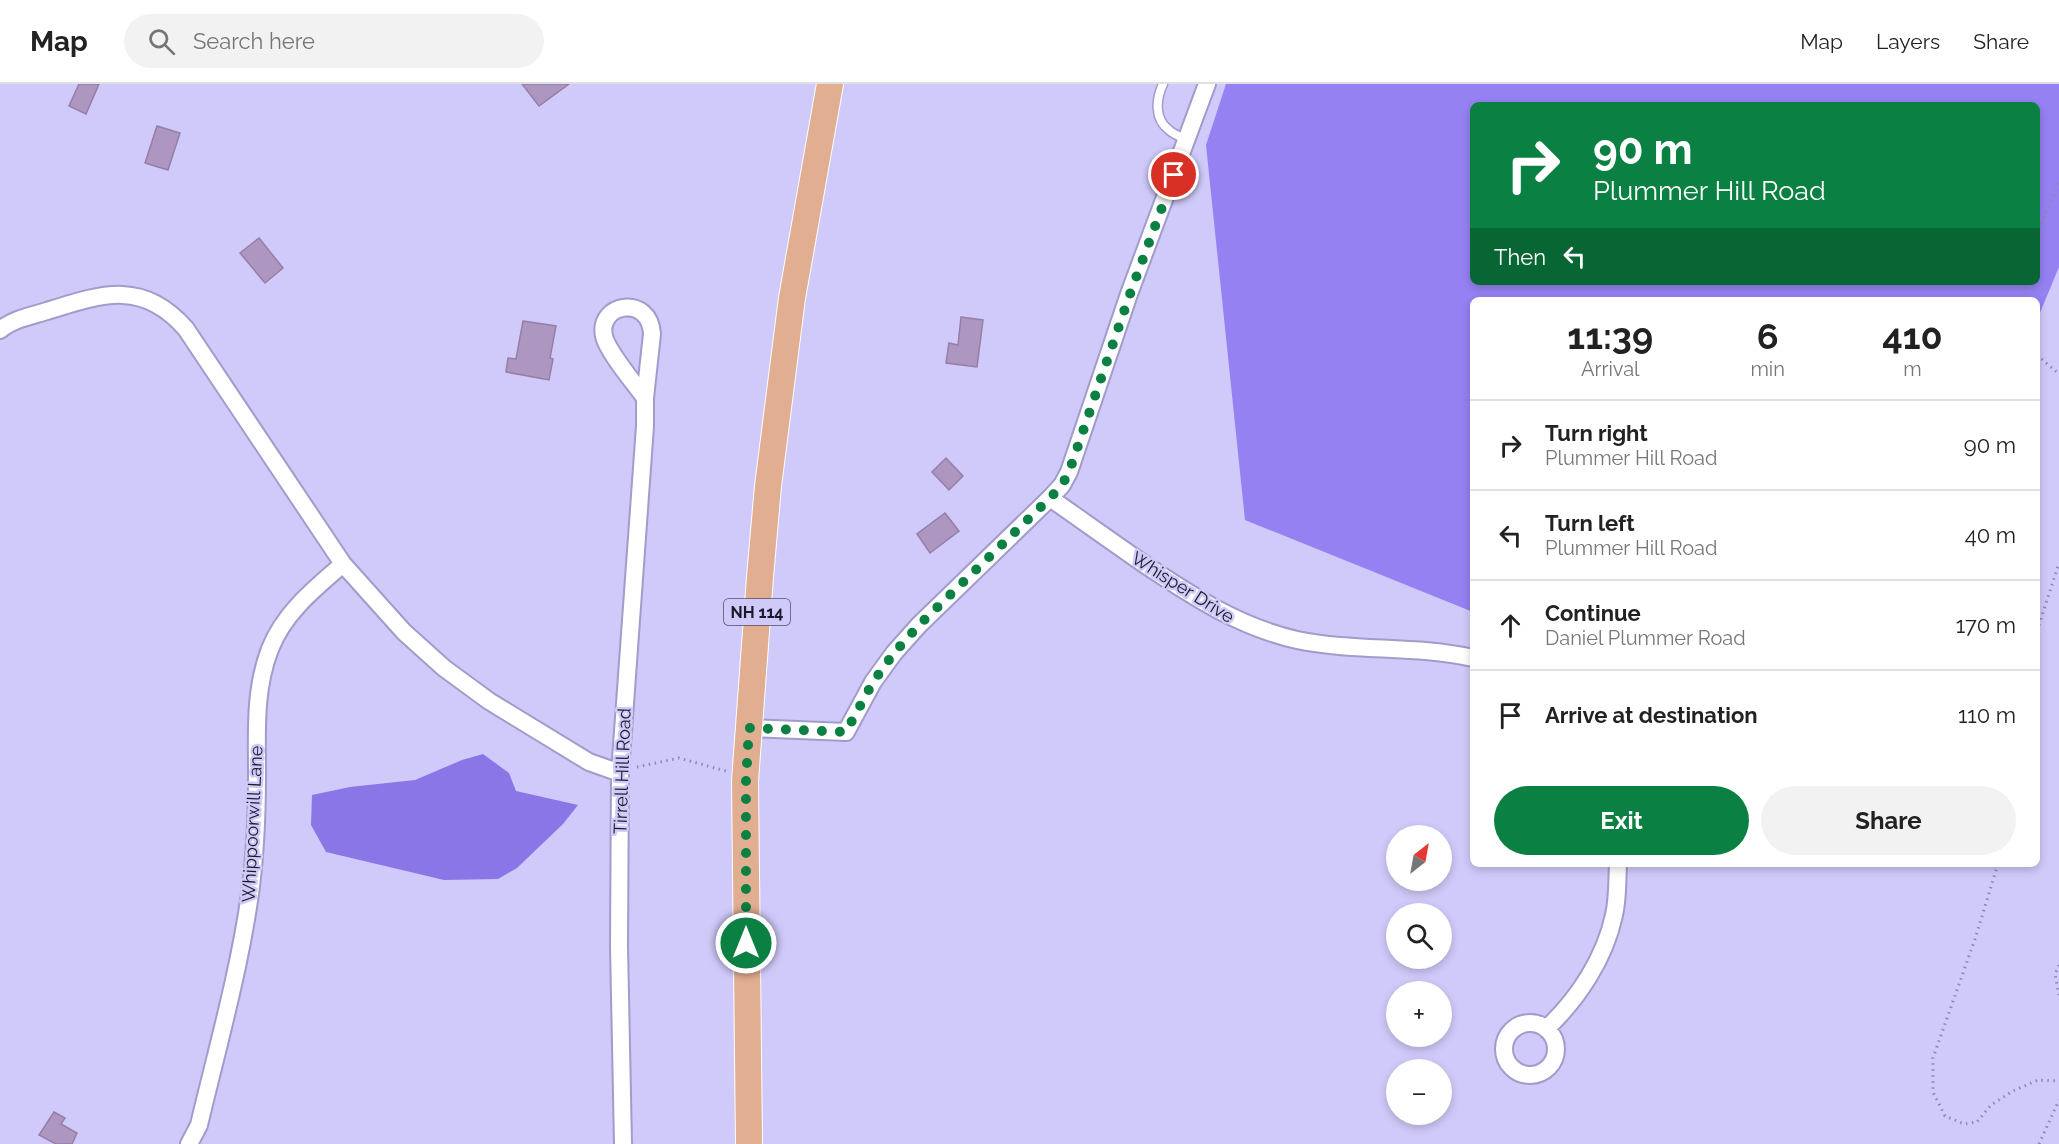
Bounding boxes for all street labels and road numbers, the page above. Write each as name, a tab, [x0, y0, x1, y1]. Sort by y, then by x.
street label: Whisper Drive	[1128, 547, 1239, 627]
road number: NH 114	[724, 599, 790, 625]
street label: Tirrell Hill Road	[609, 708, 635, 834]
street label: Whippoorwill Lane	[237, 745, 267, 903]

